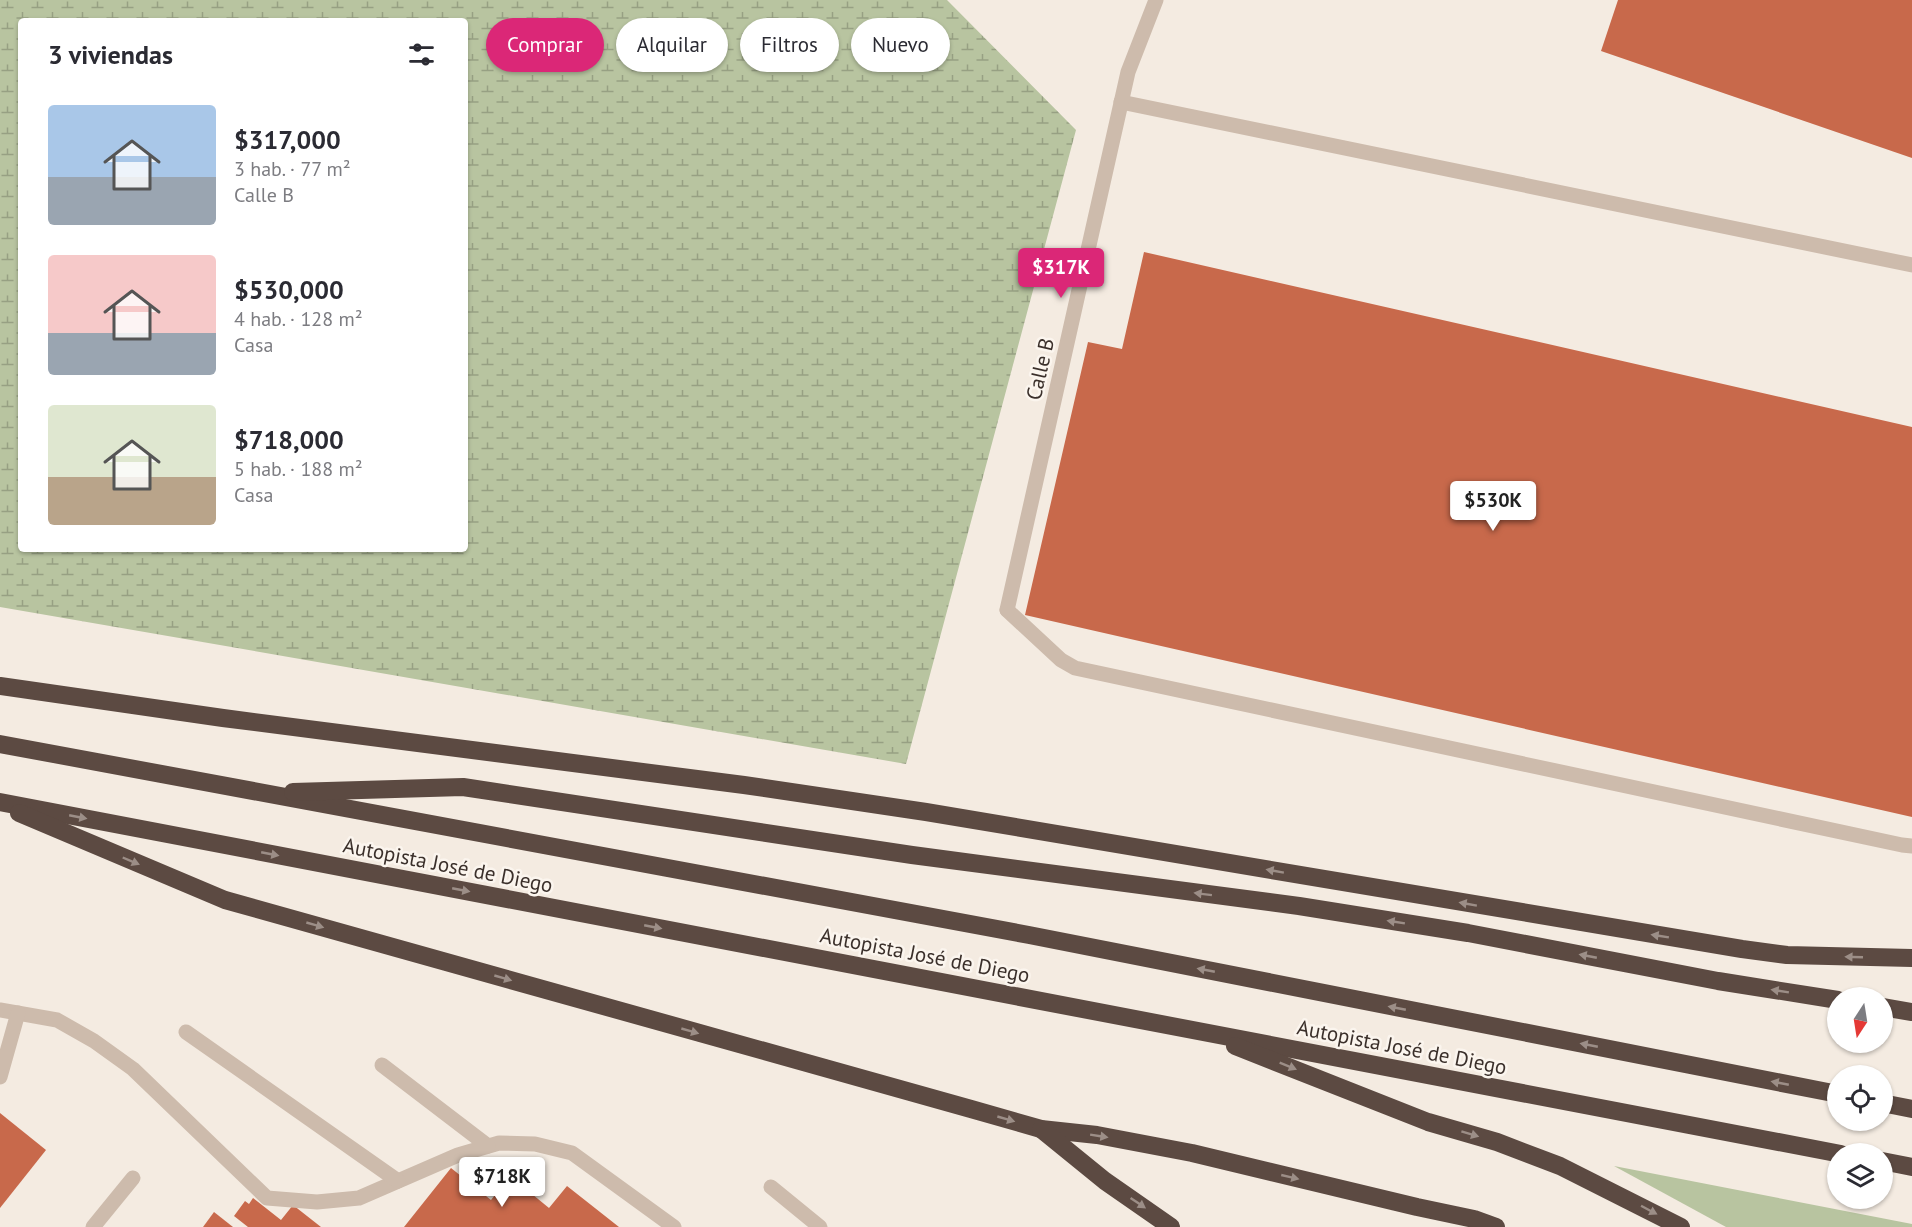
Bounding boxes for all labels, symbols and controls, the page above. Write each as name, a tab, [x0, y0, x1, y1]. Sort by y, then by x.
chip: Comprar	[486, 18, 604, 72]
chip: Alquilar	[616, 18, 728, 72]
chip: Filtros	[740, 18, 839, 72]
chip: Nuevo	[851, 18, 950, 72]
text: 3 viviendas	[48, 38, 173, 71]
icon: filters	[405, 38, 438, 71]
text: $317,000	[234, 123, 341, 156]
icon: home	[96, 129, 168, 201]
text: 3 hab. · 77 m²	[234, 156, 351, 182]
text: Calle B	[234, 182, 294, 208]
pin: $317K	[1019, 248, 1103, 299]
text: $317K	[1032, 254, 1090, 280]
text: $530,000	[234, 273, 344, 306]
icon: home	[96, 279, 168, 351]
text: 4 hab. · 128 m²	[234, 306, 363, 332]
text: Casa	[234, 332, 273, 358]
street label: Calle B	[1020, 335, 1060, 403]
text: $718,000	[234, 423, 344, 456]
icon: home	[96, 429, 168, 501]
text: 5 hab. · 188 m²	[234, 456, 363, 482]
pin: $530K	[1451, 481, 1535, 532]
text: Casa	[234, 482, 273, 508]
text: $530K	[1464, 487, 1522, 513]
one-way arrow	[69, 813, 88, 822]
street label: Autopista José de Diego	[341, 831, 555, 899]
one-way arrow	[260, 850, 279, 859]
one-way arrow	[123, 856, 141, 866]
one-way arrow	[1266, 866, 1285, 875]
one-way arrow	[452, 886, 471, 895]
one-way arrow	[1193, 890, 1212, 899]
one-way arrow	[1458, 899, 1477, 908]
one-way arrow	[1386, 917, 1405, 926]
one-way arrow	[306, 921, 324, 931]
street label: Autopista José de Diego	[818, 921, 1032, 989]
one-way arrow	[643, 922, 662, 931]
one-way arrow	[1650, 931, 1669, 940]
one-way arrow	[1578, 951, 1597, 960]
one-way arrow	[1844, 953, 1863, 962]
one-way arrow	[1196, 965, 1215, 974]
one-way arrow	[494, 974, 512, 983]
one-way arrow	[1770, 986, 1789, 995]
north arrow	[1827, 987, 1893, 1053]
map controls	[1827, 987, 1893, 1209]
one-way arrow	[1388, 1003, 1407, 1012]
street label: Autopista José de Diego	[1295, 1013, 1509, 1081]
one-way arrow	[681, 1026, 700, 1036]
one-way arrow	[1579, 1040, 1598, 1049]
one-way arrow	[1279, 1062, 1297, 1072]
button: locate	[1827, 1065, 1893, 1131]
one-way arrow	[1770, 1078, 1789, 1087]
one-way arrow	[997, 1115, 1015, 1124]
one-way arrow	[1461, 1130, 1479, 1139]
one-way arrow	[1090, 1131, 1109, 1140]
button: layers	[1827, 1143, 1893, 1209]
pin: $718K	[460, 1157, 544, 1208]
text: $718K	[473, 1163, 531, 1189]
one-way arrow	[1281, 1172, 1299, 1182]
one-way arrow	[1129, 1197, 1145, 1209]
one-way arrow	[1641, 1206, 1658, 1215]

